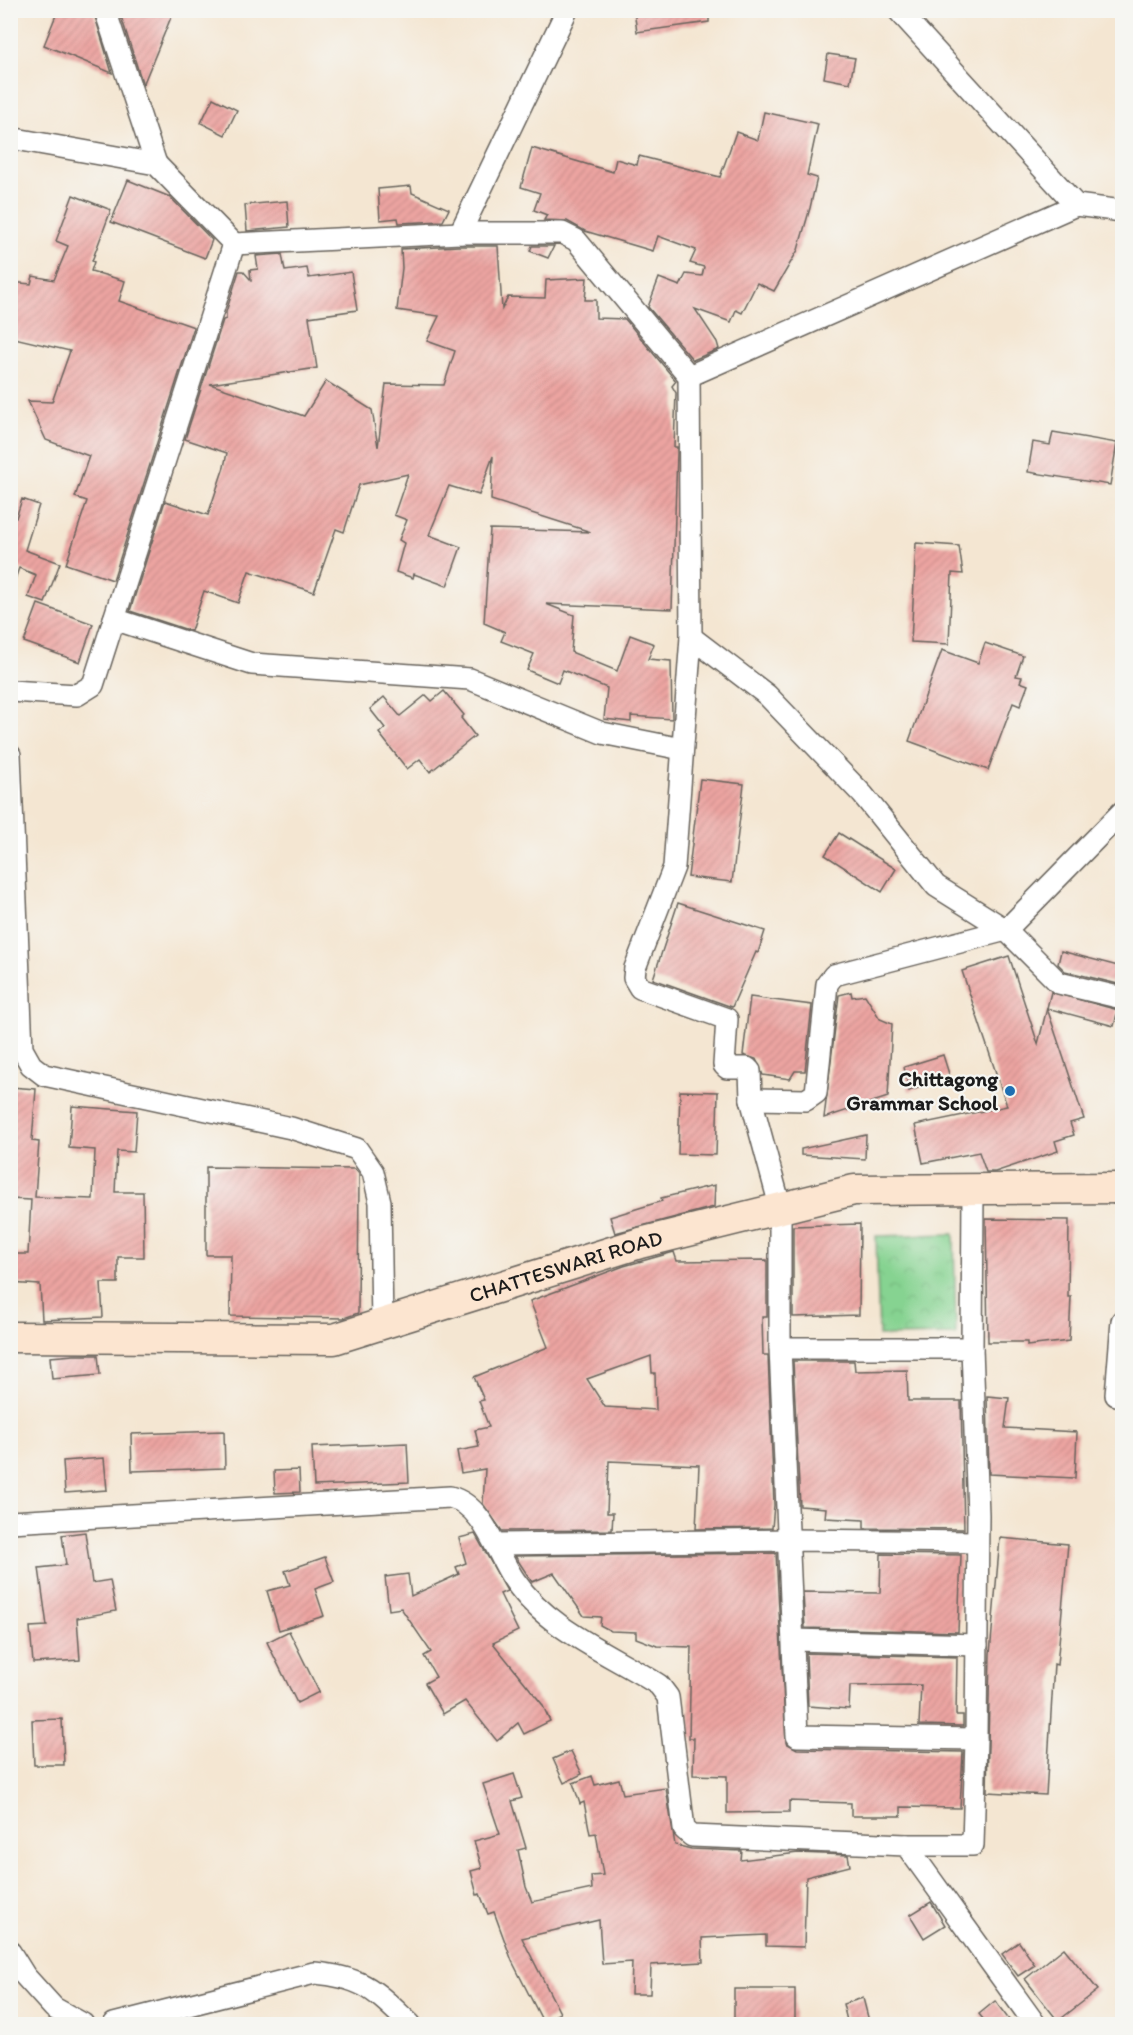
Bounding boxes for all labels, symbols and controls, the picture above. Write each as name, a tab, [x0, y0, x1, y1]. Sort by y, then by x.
place label: Chittagong Grammar School	[846, 1066, 999, 1115]
marker: Chittagong Grammar School	[1003, 1084, 1017, 1098]
street label: CHATTESWARI ROAD	[466, 1225, 665, 1308]

